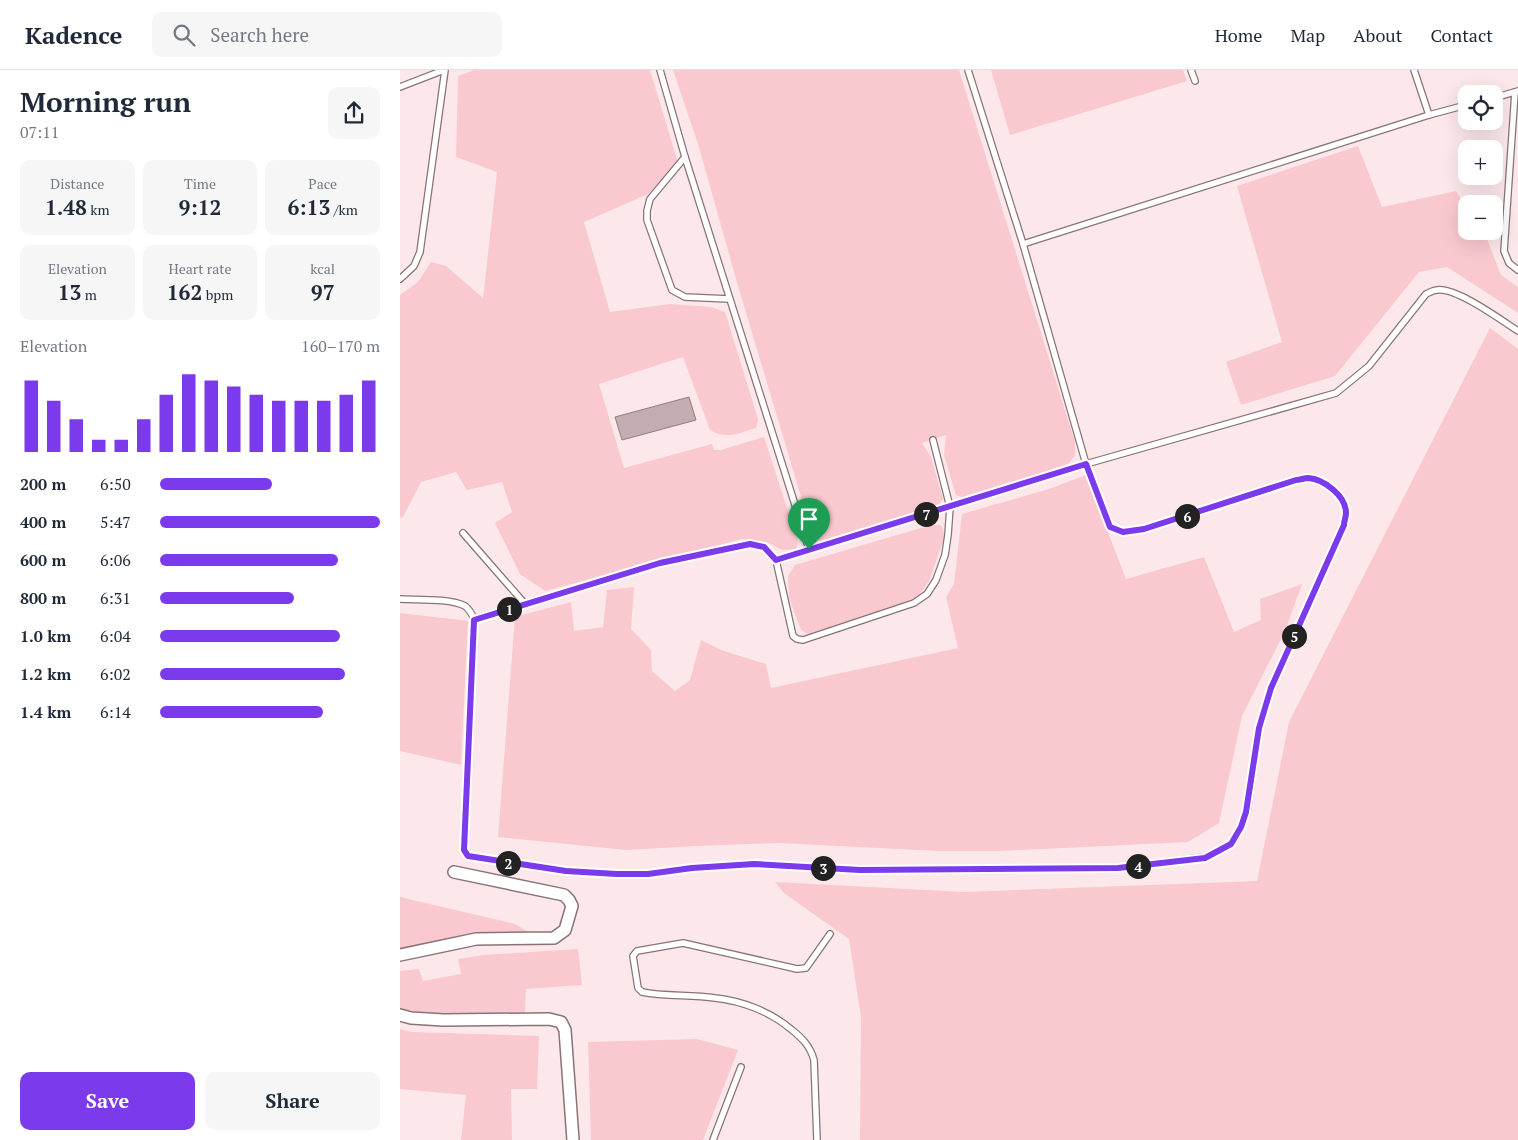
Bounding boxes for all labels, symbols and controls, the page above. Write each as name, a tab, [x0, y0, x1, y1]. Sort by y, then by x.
search box	[152, 12, 502, 57]
text: Kadence	[25, 19, 122, 51]
icon: search	[170, 21, 198, 49]
text: Search here	[210, 22, 309, 47]
text: Home	[1215, 23, 1262, 47]
text: Map	[1290, 23, 1325, 47]
text: About	[1353, 23, 1402, 47]
text: Contact	[1430, 23, 1493, 47]
text: Morning run	[20, 83, 191, 120]
map controls	[1458, 85, 1503, 240]
button: locate	[1458, 85, 1503, 130]
button: share	[328, 87, 380, 139]
text: 07:11	[20, 121, 59, 143]
button: +	[1458, 140, 1503, 185]
text: Distance	[50, 174, 104, 193]
text: Time	[184, 174, 216, 193]
text: Pace	[308, 174, 337, 193]
text: 1.48	[45, 193, 87, 221]
text: 9:12	[179, 193, 221, 221]
text: 6:13	[287, 193, 330, 221]
button: −	[1458, 195, 1503, 240]
text: km	[87, 200, 110, 219]
text: /km	[330, 200, 358, 219]
text: Elevation	[48, 259, 107, 278]
text: Heart rate	[169, 259, 231, 278]
text: kcal	[310, 259, 335, 278]
text: 13	[58, 278, 81, 306]
text: 162	[167, 278, 202, 306]
text: 97	[311, 278, 335, 306]
text: m	[81, 285, 97, 304]
text: bpm	[202, 285, 233, 304]
text: Elevation	[20, 335, 87, 357]
text: 160–170 m	[301, 335, 380, 357]
text: 200 m	[20, 473, 66, 495]
text: 6:50	[100, 473, 131, 495]
pin	[788, 498, 830, 549]
pin: 7	[914, 502, 938, 526]
pin: 6	[1174, 504, 1200, 528]
icon: arrive	[795, 505, 823, 533]
text: 7	[923, 505, 930, 524]
text: 6	[1184, 507, 1191, 526]
text: 400 m	[20, 511, 66, 533]
text: 5:47	[100, 511, 131, 533]
text: 600 m	[20, 549, 66, 571]
text: 6:06	[100, 549, 131, 571]
text: 800 m	[20, 587, 66, 609]
text: 6:31	[100, 587, 131, 609]
pin: 1	[496, 596, 522, 622]
text: 1	[506, 600, 513, 619]
pin: 5	[1282, 624, 1306, 648]
text: 1.0 km	[20, 625, 71, 647]
text: 6:04	[100, 625, 131, 647]
text: 5	[1291, 627, 1298, 646]
text: 1.2 km	[20, 663, 71, 685]
text: 6:02	[100, 663, 131, 685]
text: 1.4 km	[20, 701, 71, 723]
text: 6:14	[100, 701, 131, 723]
pin: 2	[496, 850, 520, 876]
text: 2	[505, 854, 512, 873]
pin: 4	[1126, 854, 1150, 878]
pin: 3	[810, 856, 836, 880]
text: 4	[1135, 857, 1142, 876]
text: 3	[820, 859, 827, 878]
button: Save	[20, 1072, 195, 1130]
button: Share	[205, 1072, 380, 1130]

